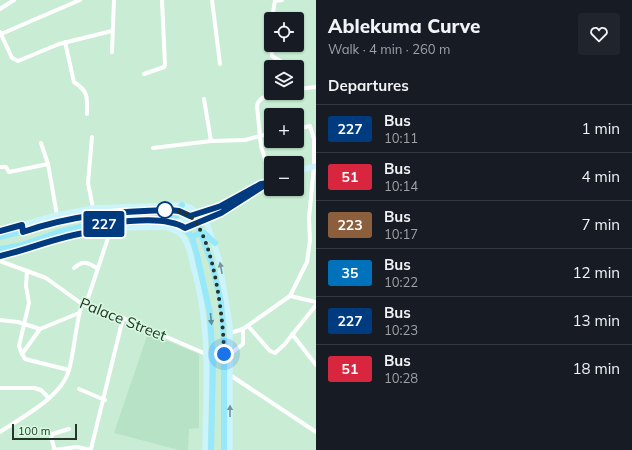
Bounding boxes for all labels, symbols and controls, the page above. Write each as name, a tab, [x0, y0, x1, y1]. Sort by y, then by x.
map controls	[264, 12, 304, 196]
button: locate	[264, 12, 304, 52]
button: heart	[578, 13, 620, 55]
text: Ablekuma Curve	[328, 14, 481, 38]
text: Walk · 4 min · 260 m	[328, 41, 450, 57]
button: layers	[264, 60, 304, 100]
text: Departures	[328, 76, 409, 95]
button: +	[264, 108, 304, 148]
text: Bus	[384, 111, 411, 130]
text: 1 min	[582, 119, 620, 138]
text: 227	[337, 120, 363, 138]
text: 10:11	[384, 130, 418, 146]
button: −	[264, 156, 304, 196]
text: Bus	[384, 159, 411, 178]
text: 4 min	[582, 167, 620, 186]
text: 51	[342, 168, 358, 186]
text: 10:14	[384, 178, 418, 194]
unlabelled marker	[156, 201, 174, 219]
text: Bus	[384, 207, 411, 226]
line badge: 227	[81, 211, 127, 237]
text: 227	[91, 215, 117, 233]
text: 7 min	[582, 215, 620, 234]
text: 223	[337, 216, 363, 234]
text: 10:17	[384, 226, 418, 242]
text: Bus	[384, 255, 411, 274]
one-way arrow	[217, 262, 223, 274]
text: 12 min	[573, 263, 620, 282]
text: 35	[342, 264, 358, 282]
text: 10:22	[384, 274, 418, 290]
street label: Palace Street	[77, 293, 169, 345]
text: Bus	[384, 303, 411, 322]
text: 13 min	[573, 311, 620, 330]
text: 227	[337, 312, 363, 330]
one-way arrow	[207, 313, 214, 325]
text: 10:23	[384, 322, 418, 338]
your location	[214, 344, 234, 364]
text: Bus	[384, 351, 411, 370]
text: 18 min	[573, 359, 620, 378]
text: 51	[342, 360, 358, 378]
text: 10:28	[384, 370, 418, 386]
one-way arrow	[227, 404, 233, 417]
scale bar	[12, 422, 77, 441]
text: 100 m	[18, 424, 50, 438]

